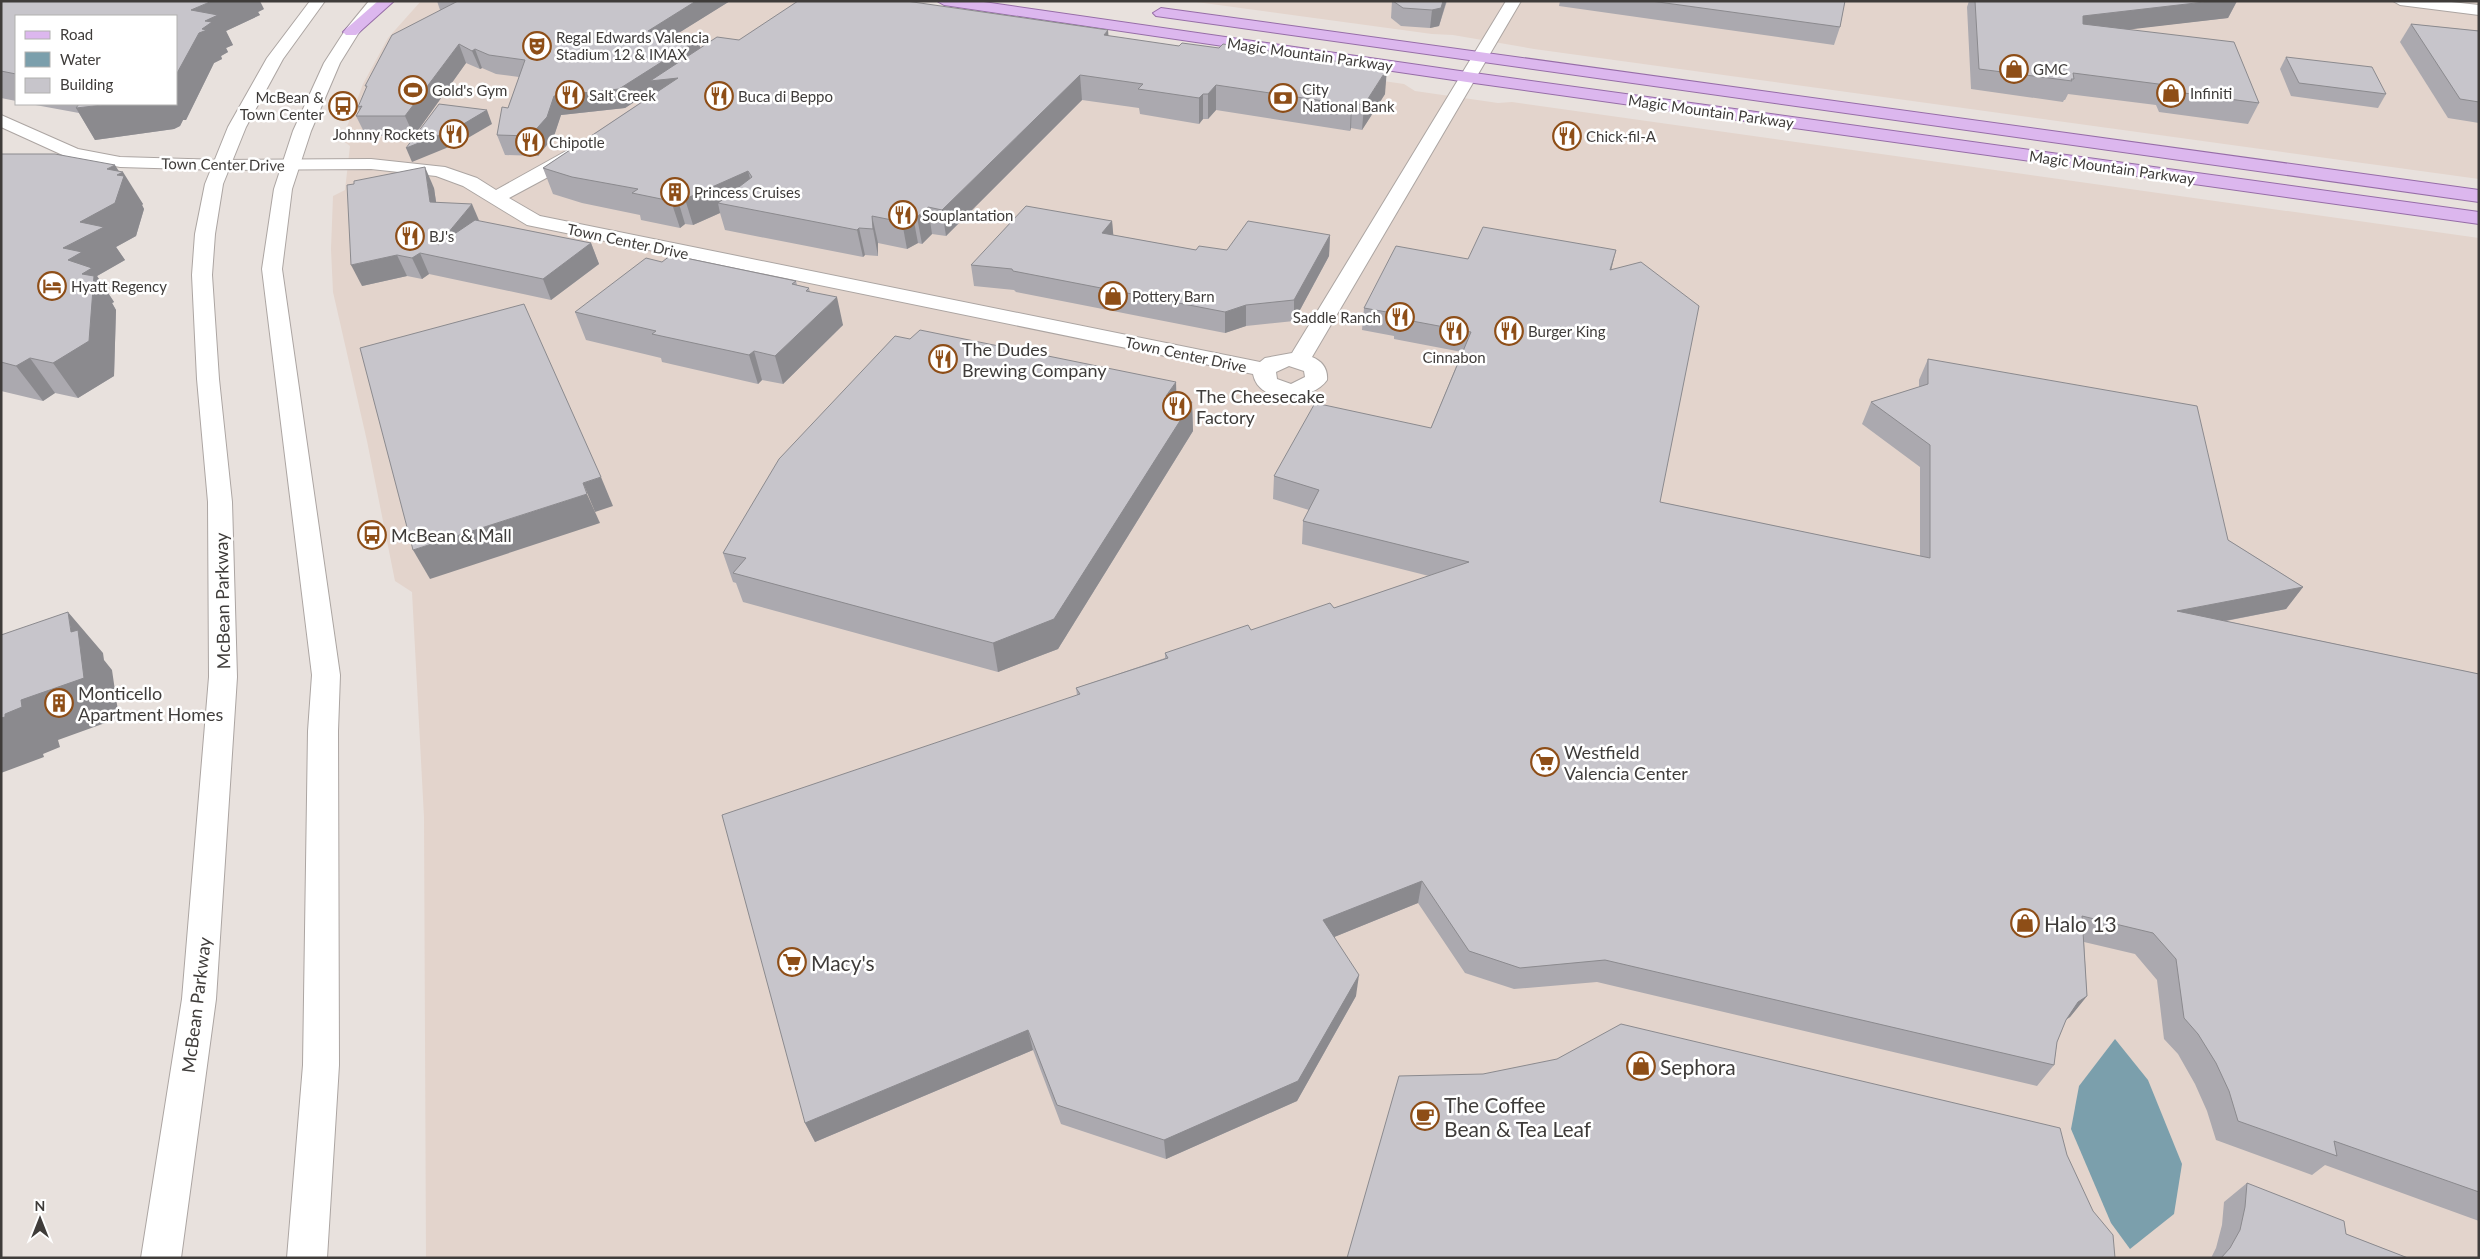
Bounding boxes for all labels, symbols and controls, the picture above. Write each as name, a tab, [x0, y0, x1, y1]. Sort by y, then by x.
legend	[15, 15, 178, 105]
text: Road	[60, 25, 93, 43]
place label: Regal Edwards Valencia Stadium 12 & IMAX	[556, 28, 709, 63]
theatre icon: Regal Edwards Valencia Stadium 12 & IMAX	[522, 31, 552, 61]
street label: Magic Mountain Parkway	[1226, 33, 1394, 75]
text: Water	[60, 50, 101, 68]
shop icon: GMC	[1999, 54, 2029, 84]
place label: GMC	[2033, 60, 2068, 78]
text: Building	[60, 75, 113, 93]
sports icon: Gold's Gym	[398, 75, 428, 105]
shop icon: Infiniti	[2156, 78, 2186, 108]
restaurant icon: Salt Creek	[555, 80, 585, 110]
place label: City National Bank	[1302, 80, 1395, 115]
place label: Gold's Gym	[432, 81, 507, 99]
restaurant icon: Buca di Beppo	[704, 81, 734, 111]
bank icon: City National Bank	[1268, 83, 1298, 113]
place label: Infiniti	[2190, 84, 2232, 102]
place label: Salt Creek	[589, 86, 656, 104]
place label: Buca di Beppo	[738, 87, 833, 105]
place label: McBean & Town Center	[240, 88, 325, 123]
street label: Magic Mountain Parkway	[1627, 90, 1795, 132]
bus stop icon: McBean & Town Center	[328, 91, 358, 121]
restaurant icon: Johnny Rockets	[439, 119, 469, 149]
restaurant icon: Chick-fil-A	[1552, 121, 1582, 151]
place label: Johnny Rockets	[333, 125, 435, 143]
restaurant icon: Chipotle	[515, 127, 545, 157]
place label: Chick-fil-A	[1586, 127, 1657, 145]
place label: Chipotle	[549, 133, 605, 151]
street label: Magic Mountain Parkway	[2028, 146, 2196, 188]
street label: Town Center Drive	[161, 154, 285, 174]
building icon: Princess Cruises	[660, 177, 690, 207]
place label: Princess Cruises	[694, 183, 800, 201]
restaurant icon: Souplantation	[888, 200, 918, 230]
place label: Souplantation	[922, 206, 1013, 224]
street label: Town Center Drive	[566, 219, 690, 263]
restaurant icon: BJ's	[395, 221, 425, 251]
place label: BJ's	[429, 227, 454, 245]
hotel icon: Hyatt Regency	[37, 271, 67, 301]
place label: Hyatt Regency	[71, 277, 167, 295]
shop icon: Pottery Barn	[1098, 281, 1128, 311]
place label: Pottery Barn	[1132, 287, 1215, 305]
restaurant icon: Saddle Ranch	[1385, 302, 1415, 332]
place label: Saddle Ranch	[1293, 308, 1381, 326]
restaurant icon: Cinnabon	[1439, 316, 1469, 346]
restaurant icon: Burger King	[1494, 316, 1524, 346]
place label: Burger King	[1528, 322, 1606, 340]
street label: Town Center Drive	[1124, 332, 1248, 376]
place label: The Dudes Brewing Company	[962, 338, 1107, 381]
restaurant icon: The Dudes Brewing Company	[928, 344, 958, 374]
place label: Cinnabon	[1422, 348, 1486, 366]
place label: The Cheesecake Factory	[1196, 385, 1325, 428]
restaurant icon: The Cheesecake Factory	[1162, 391, 1192, 421]
bus stop icon: McBean & Mall	[357, 520, 387, 550]
place label: McBean & Mall	[391, 524, 512, 546]
street label: McBean Parkway	[210, 532, 234, 670]
place label: Monticello Apartment Homes	[78, 682, 223, 725]
building icon: Monticello Apartment Homes	[44, 688, 74, 718]
place label: Westfield Valencia Center	[1564, 741, 1688, 784]
supermarket icon: Westfield Valencia Center	[1530, 747, 1560, 777]
shop icon: Halo 13	[2010, 908, 2040, 938]
place label: Halo 13	[2044, 911, 2117, 936]
street label: McBean Parkway	[177, 935, 215, 1074]
supermarket icon: Macy's	[777, 947, 807, 977]
place label: Macy's	[811, 950, 875, 975]
shop icon: Sephora	[1626, 1051, 1656, 1081]
place label: Sephora	[1660, 1054, 1736, 1079]
place label: The Coffee Bean & Tea Leaf	[1444, 1092, 1592, 1141]
cafe icon: The Coffee Bean & Tea Leaf	[1410, 1101, 1440, 1131]
north arrow	[15, 1194, 65, 1244]
text: N	[35, 1197, 45, 1214]

